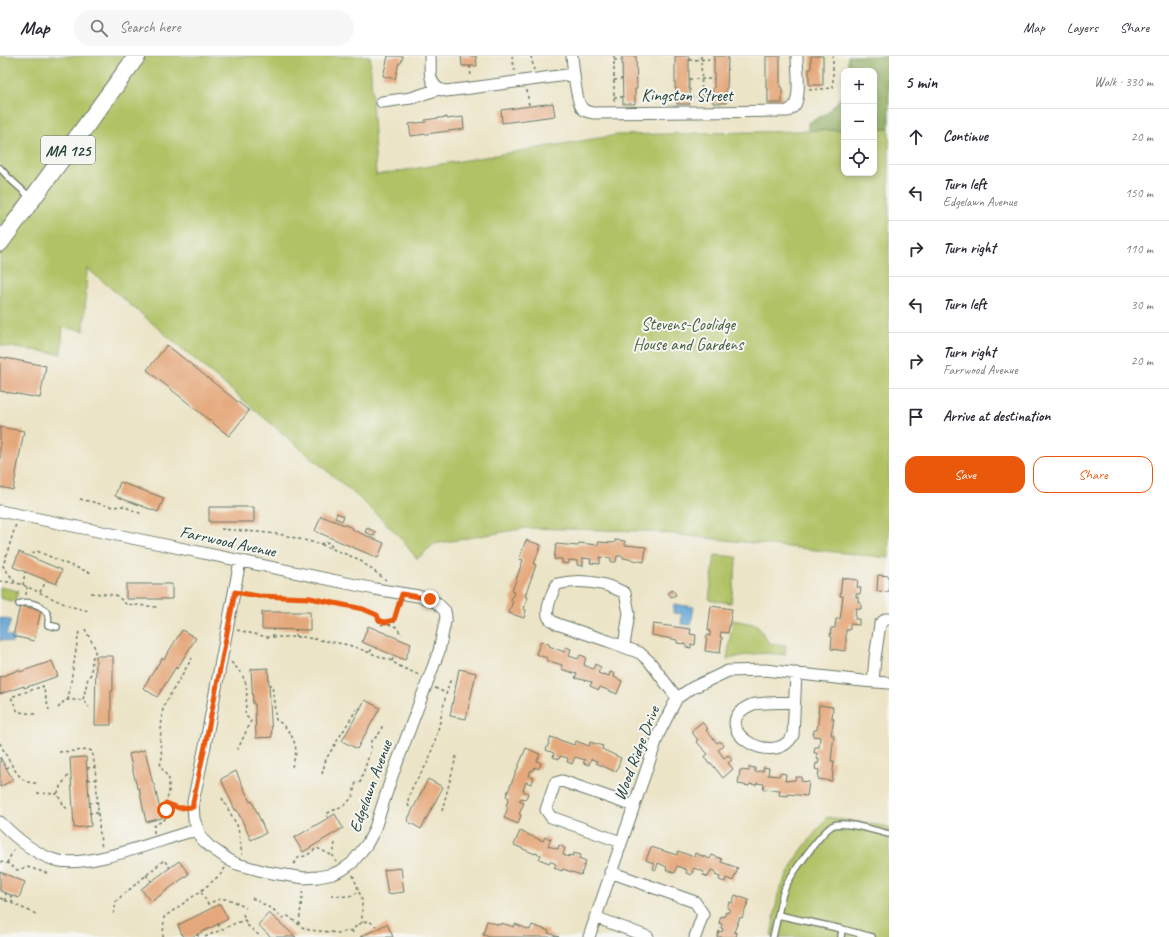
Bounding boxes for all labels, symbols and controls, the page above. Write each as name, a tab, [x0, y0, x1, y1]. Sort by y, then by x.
search box	[74, 10, 354, 46]
text: Map	[20, 16, 50, 40]
icon: search	[88, 17, 110, 39]
text: Search here	[120, 18, 181, 37]
text: Map	[1023, 19, 1045, 36]
text: Layers	[1067, 19, 1098, 36]
text: Share	[1120, 19, 1149, 36]
map controls	[841, 68, 877, 176]
button: +	[841, 68, 877, 104]
text: 5 min	[905, 72, 937, 93]
text: Walk · 330 m	[1094, 74, 1153, 90]
street label: Kingston Street	[641, 85, 735, 106]
button: −	[841, 104, 877, 140]
icon: ahead	[905, 126, 927, 148]
text: Continue	[943, 127, 988, 146]
text: 20 m	[1131, 129, 1153, 145]
road number: MA 125	[41, 136, 95, 164]
button: locate	[841, 140, 877, 176]
text: Turn left	[943, 175, 986, 194]
icon: left	[905, 182, 927, 204]
text: 150 m	[1125, 185, 1153, 201]
text: Edgelawn Avenue	[943, 194, 1017, 210]
icon: right	[905, 238, 927, 260]
text: Turn right	[943, 239, 996, 258]
text: 110 m	[1125, 241, 1153, 257]
icon: left	[905, 294, 927, 316]
text: Turn left	[943, 295, 986, 314]
text: 30 m	[1131, 297, 1153, 313]
park label: Stevens-Coolidge House and Gardens	[633, 314, 745, 355]
text: Turn right	[943, 343, 996, 362]
icon: right	[905, 350, 927, 372]
text: 20 m	[1131, 353, 1153, 369]
text: Farrwood Avenue	[943, 362, 1018, 378]
icon: arrive	[905, 406, 927, 428]
text: Arrive at destination	[943, 407, 1050, 426]
button: Save	[905, 456, 1025, 493]
button: Share	[1033, 456, 1153, 493]
street label: Farrwood Avenue	[178, 521, 279, 562]
route end	[421, 590, 439, 608]
street label: Wood Ridge Drive	[609, 702, 665, 803]
street label: Edgelawn Avenue	[344, 736, 397, 835]
route start	[157, 801, 175, 819]

